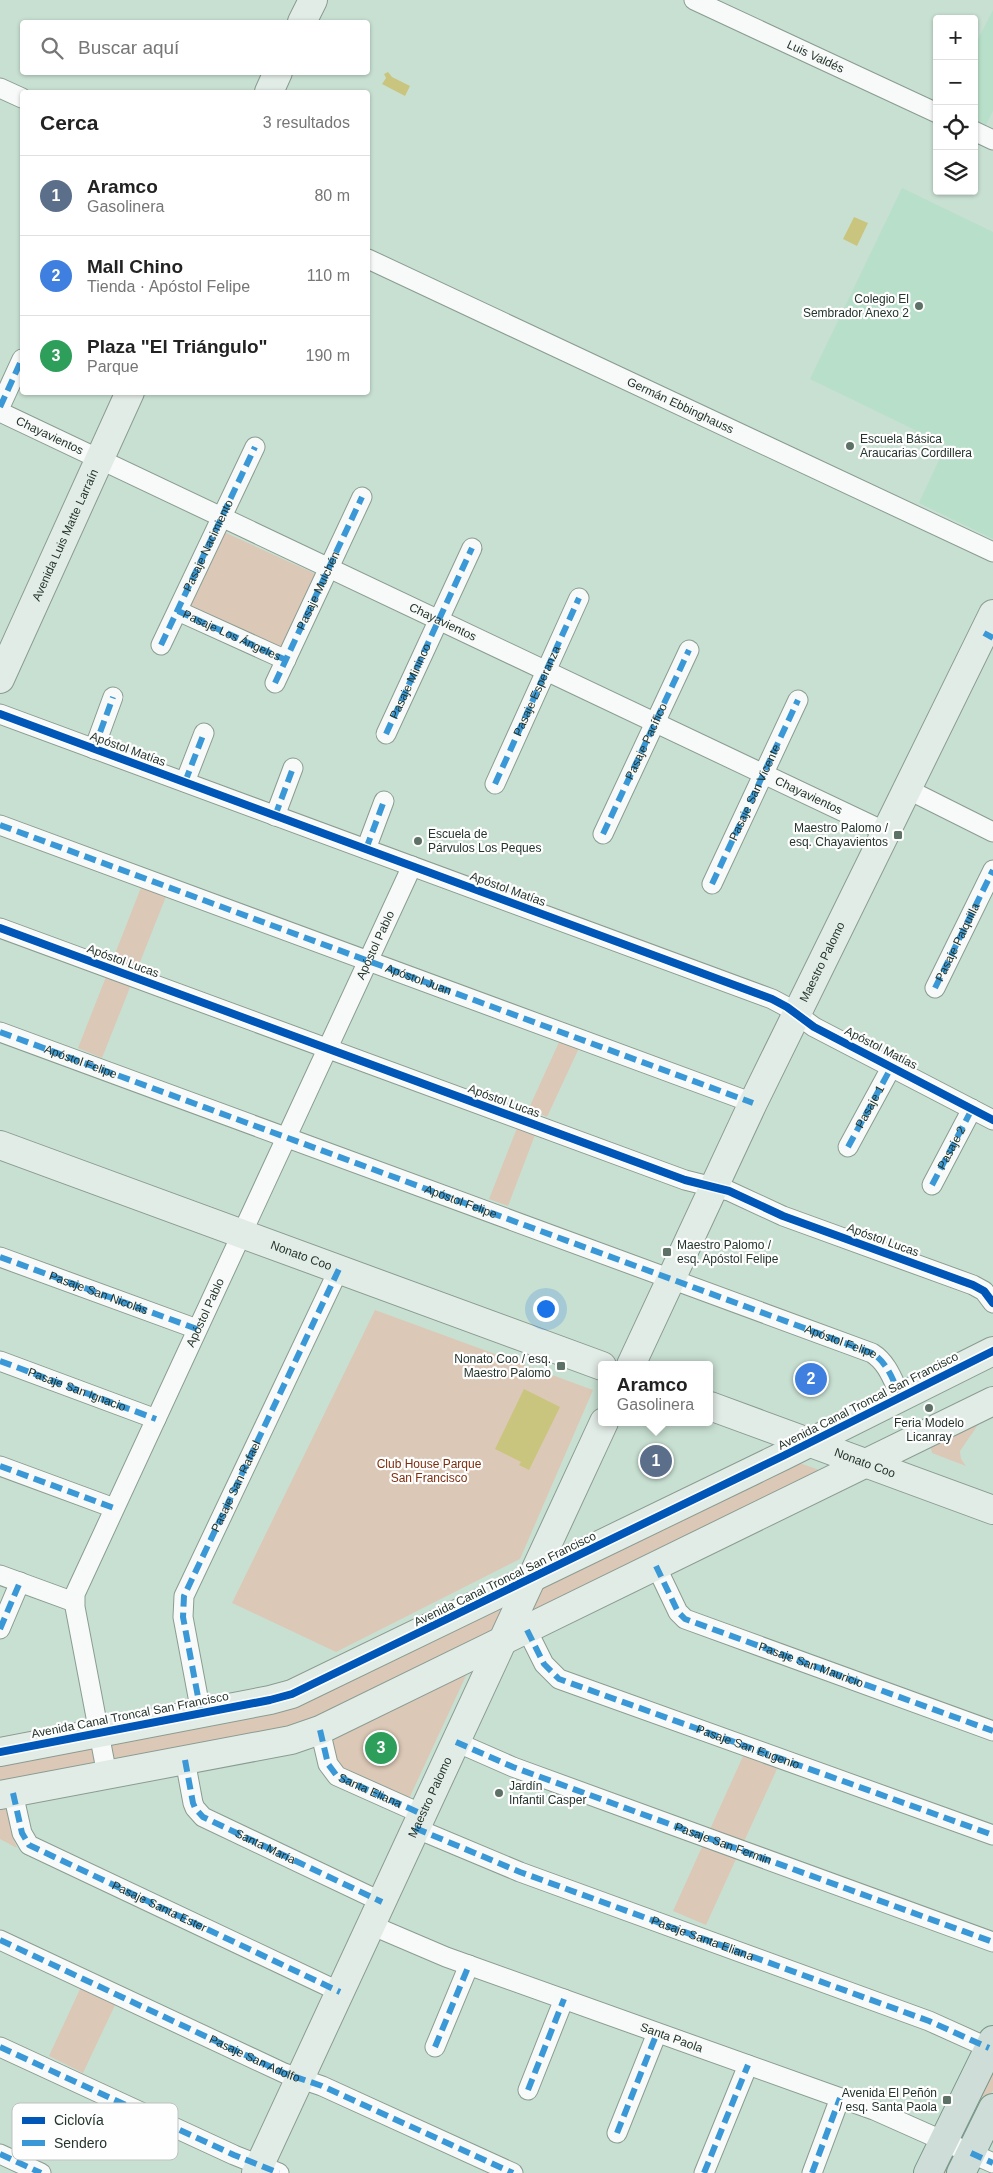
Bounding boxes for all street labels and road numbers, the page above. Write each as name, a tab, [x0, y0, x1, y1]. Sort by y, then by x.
street label: Luis Valdés	[785, 37, 846, 76]
street label: Germán Ebbinghauss	[625, 374, 736, 436]
street label: Chayavientos	[14, 414, 86, 457]
street label: Avenida Luis Matte Larraín	[29, 467, 101, 603]
street label: Pasaje Nacimiento	[180, 497, 236, 594]
street label: Pasaje Mulchén	[294, 549, 343, 632]
street label: Chayavientos	[407, 600, 479, 644]
street label: Pasaje Los Ángeles	[180, 607, 283, 664]
street label: Pasaje Mininco	[387, 641, 434, 721]
street label: Pasaje Esperanza	[511, 643, 564, 738]
street label: Pasaje Pacífico	[622, 701, 670, 782]
street label: Apóstol Matías	[88, 729, 168, 769]
street label: Pasaje San Vicente	[726, 742, 783, 843]
street label: Chayavientos	[773, 773, 845, 817]
street label: Apóstol Matías	[468, 869, 548, 909]
street label: Pasaje Palquilla	[932, 900, 983, 984]
street label: Apóstol Pablo	[353, 908, 397, 982]
street label: Maestro Palomo	[797, 919, 848, 1004]
street label: Apóstol Lucas	[85, 942, 161, 980]
street label: Apóstol Juan	[383, 961, 453, 998]
street label: Apóstol Matías	[842, 1024, 920, 1072]
street label: Apóstol Felipe	[43, 1042, 119, 1082]
street label: Apóstol Lucas	[466, 1082, 542, 1120]
street label: Pasaje 1	[853, 1082, 887, 1130]
street label: Pasaje 2	[934, 1124, 969, 1172]
street label: Apóstol Felipe	[423, 1182, 499, 1221]
street label: Apóstol Lucas	[845, 1221, 921, 1259]
street label: Nonato Coo	[269, 1238, 334, 1273]
street label: Pasaje San Nicolás	[47, 1269, 150, 1318]
street label: Apóstol Pablo	[183, 1276, 227, 1349]
street label: Apóstol Felipe	[803, 1322, 880, 1362]
street label: Avenida Canal Troncal San Francisco	[775, 1349, 961, 1453]
street label: Pasaje San Ignacio	[26, 1365, 128, 1414]
street label: Pasaje San Rafael	[208, 1438, 264, 1534]
street label: Nonato Coo	[832, 1445, 898, 1481]
street label: Avenida Canal Troncal San Francisco	[412, 1529, 598, 1629]
street label: Pasaje San Mauricio	[757, 1639, 866, 1690]
street label: Avenida Canal Troncal San Francisco	[30, 1689, 230, 1741]
street label: Pasaje San Eugenio	[694, 1722, 802, 1772]
street label: Maestro Palomo	[405, 1754, 455, 1840]
street label: Santa Eliana	[336, 1770, 404, 1811]
street label: Pasaje San Fermin	[673, 1820, 774, 1868]
street label: Santa María	[233, 1826, 298, 1867]
street label: Pasaje Santa Ester	[110, 1878, 209, 1935]
street label: Pasaje Santa Eliana	[649, 1913, 756, 1964]
street label: Santa Paola	[638, 2020, 705, 2055]
street label: Pasaje San Adolfo	[207, 2032, 302, 2085]

